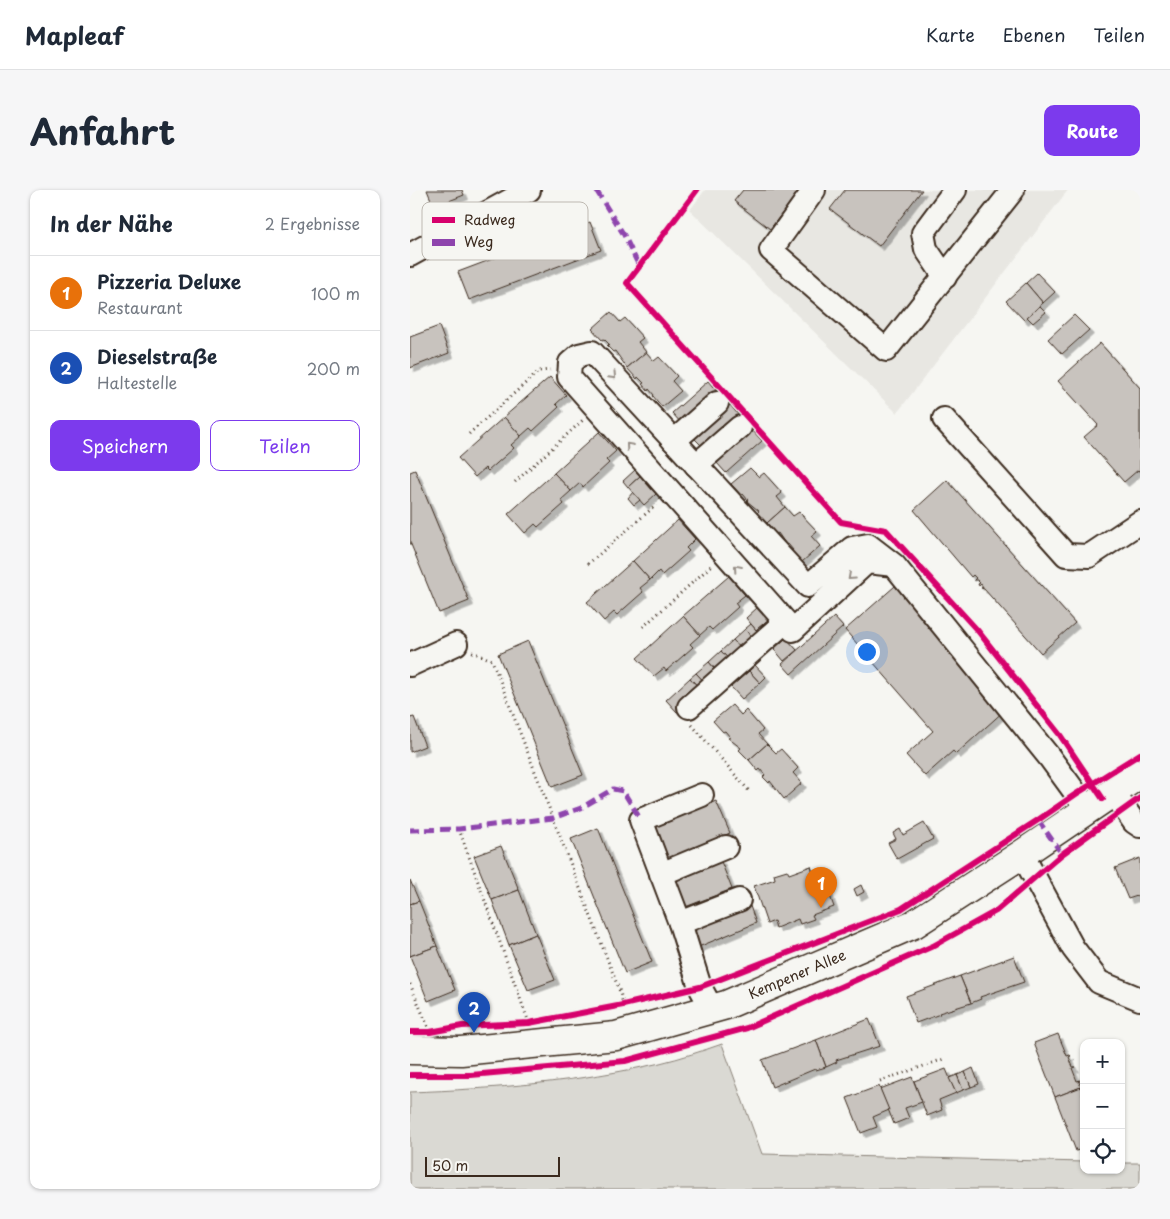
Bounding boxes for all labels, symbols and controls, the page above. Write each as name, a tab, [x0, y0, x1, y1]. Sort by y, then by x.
text: Mapleaf	[25, 17, 124, 53]
text: Karte	[926, 21, 975, 48]
text: Ebenen	[1003, 21, 1066, 48]
text: Teilen	[1094, 21, 1145, 48]
text: Anfahrt	[30, 104, 175, 157]
button: Route	[1044, 105, 1140, 156]
legend	[422, 202, 588, 260]
text: In der Nähe	[50, 207, 172, 239]
text: Radweg	[464, 209, 516, 230]
text: 2 Ergebnisse	[265, 211, 360, 235]
text: Weg	[464, 231, 493, 252]
text: Pizzeria Deluxe	[97, 267, 241, 295]
text: 1	[62, 281, 70, 305]
text: 100 m	[311, 281, 360, 305]
text: Restaurant	[97, 295, 183, 319]
text: Dieselstraße	[97, 342, 217, 370]
text: 2	[60, 356, 72, 380]
text: 200 m	[307, 356, 360, 380]
text: Haltestelle	[97, 370, 177, 394]
one-way arrow	[607, 370, 616, 379]
button: Speichern	[50, 420, 200, 471]
button: Teilen	[210, 420, 360, 471]
one-way arrow	[626, 442, 635, 451]
one-way arrow	[734, 564, 743, 573]
one-way arrow	[848, 571, 857, 580]
your location	[854, 639, 880, 665]
pin: 1	[805, 867, 837, 908]
street label: Kempener Allee	[745, 944, 849, 1004]
pin: 2	[458, 992, 490, 1033]
map controls	[1080, 1039, 1125, 1174]
button: +	[1080, 1039, 1125, 1084]
button: −	[1080, 1084, 1125, 1129]
button: locate	[1080, 1129, 1125, 1174]
scale bar	[425, 1154, 560, 1177]
text: 50 m	[432, 1155, 468, 1176]

